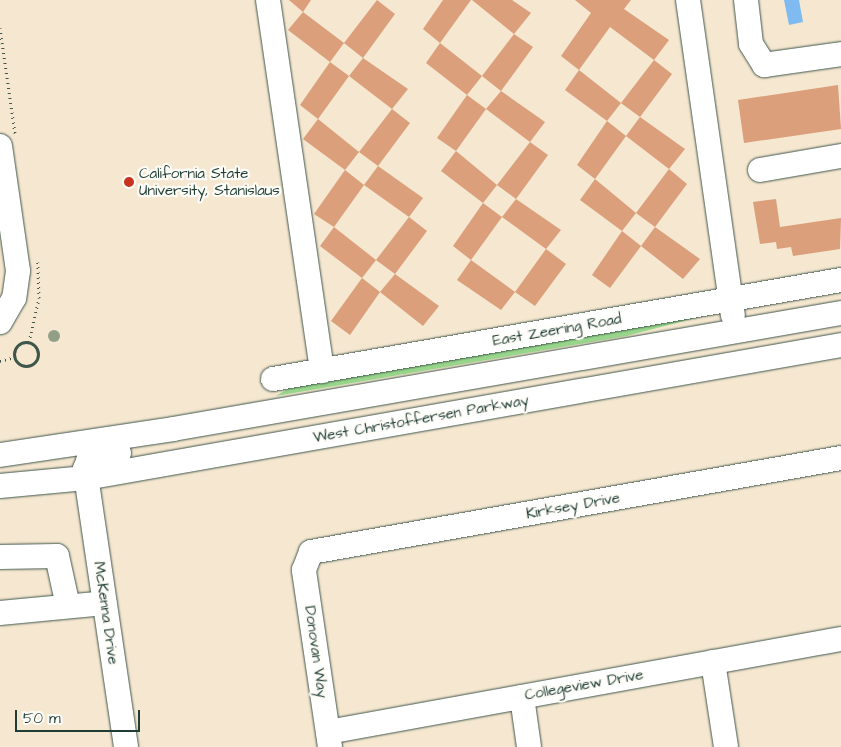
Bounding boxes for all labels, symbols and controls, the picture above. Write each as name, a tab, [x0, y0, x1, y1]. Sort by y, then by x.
place label: California State University, Stanislaus	[139, 164, 280, 199]
marker: California State University, Stanislaus	[123, 176, 135, 188]
street label: East Zeering Road	[491, 310, 623, 350]
street label: West Christoffersen Parkway	[312, 391, 530, 447]
street label: Kirksey Drive	[525, 489, 621, 523]
street label: McKenna Drive	[90, 560, 122, 666]
street label: Donovan Way	[301, 605, 331, 699]
street label: Collegeview Drive	[523, 666, 645, 704]
scale bar	[18, 700, 142, 732]
text: 50 m	[23, 708, 61, 729]

